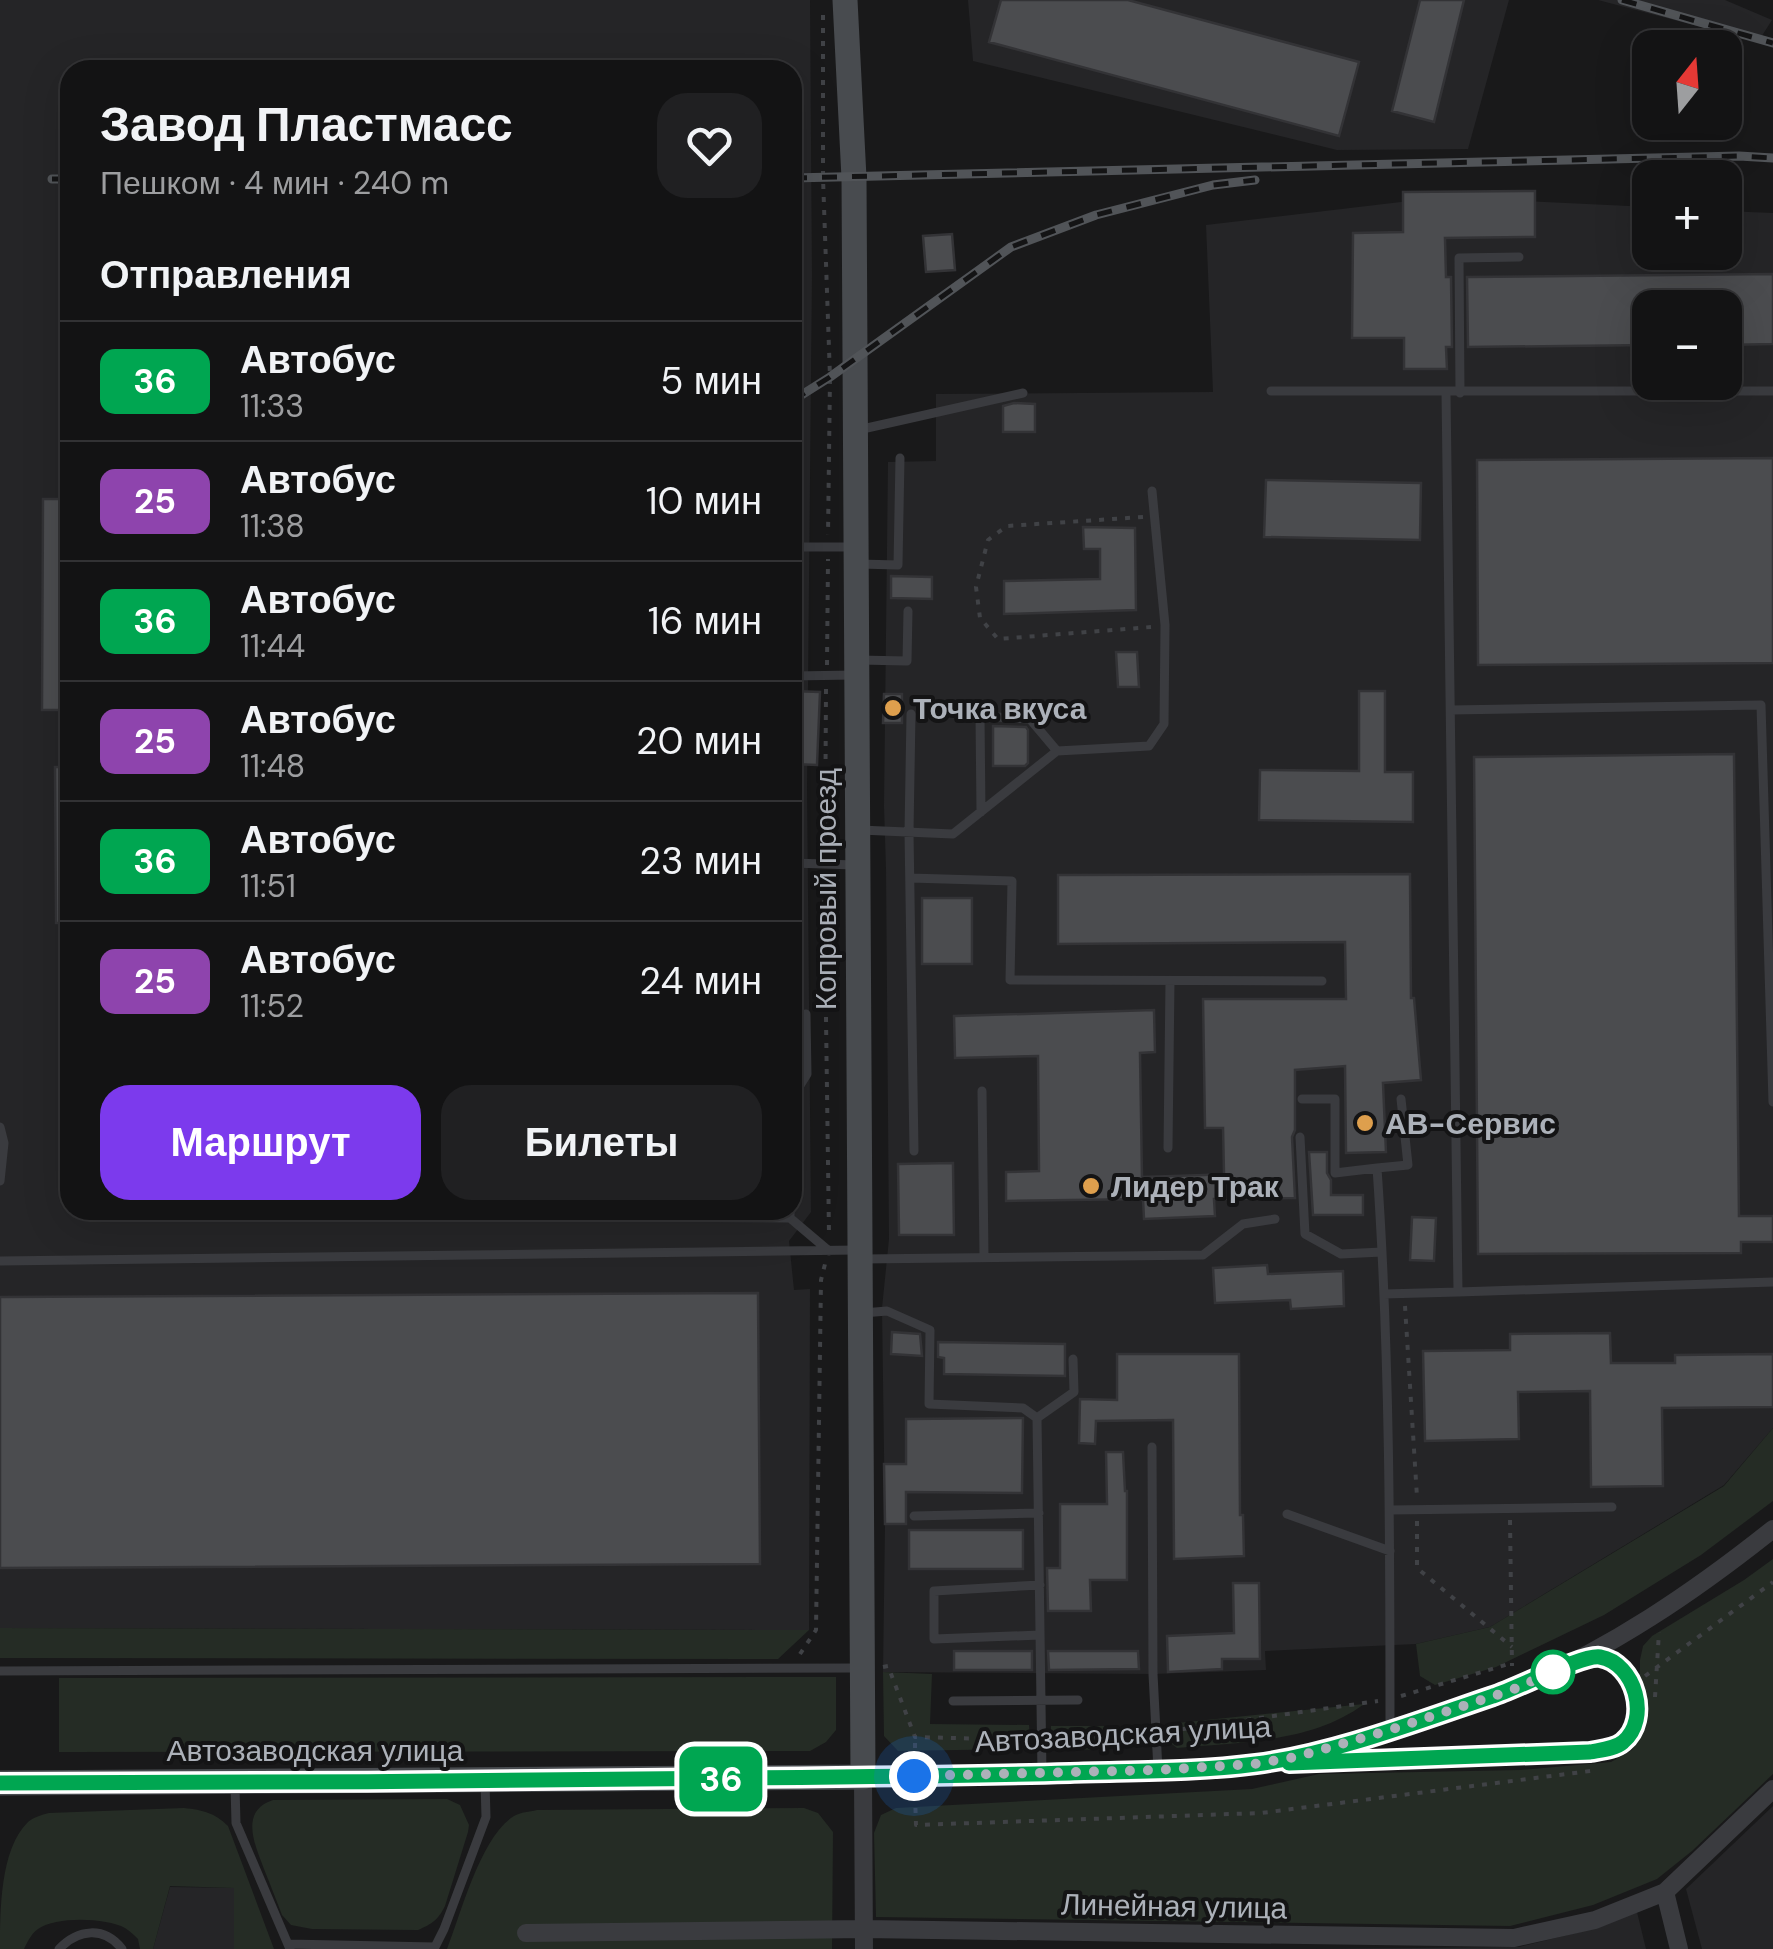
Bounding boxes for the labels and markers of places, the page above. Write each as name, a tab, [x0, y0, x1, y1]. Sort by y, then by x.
place label: Точка вкуса	[913, 689, 1087, 728]
marker: Точка вкуса	[882, 697, 904, 719]
place label: АВ-Сервис	[1385, 1104, 1556, 1143]
marker: АВ-Сервис	[1354, 1112, 1376, 1134]
place label: Лидер Трак	[1111, 1167, 1280, 1206]
marker: Лидер Трак	[1080, 1175, 1102, 1197]
unlabelled marker	[1532, 1651, 1574, 1693]

